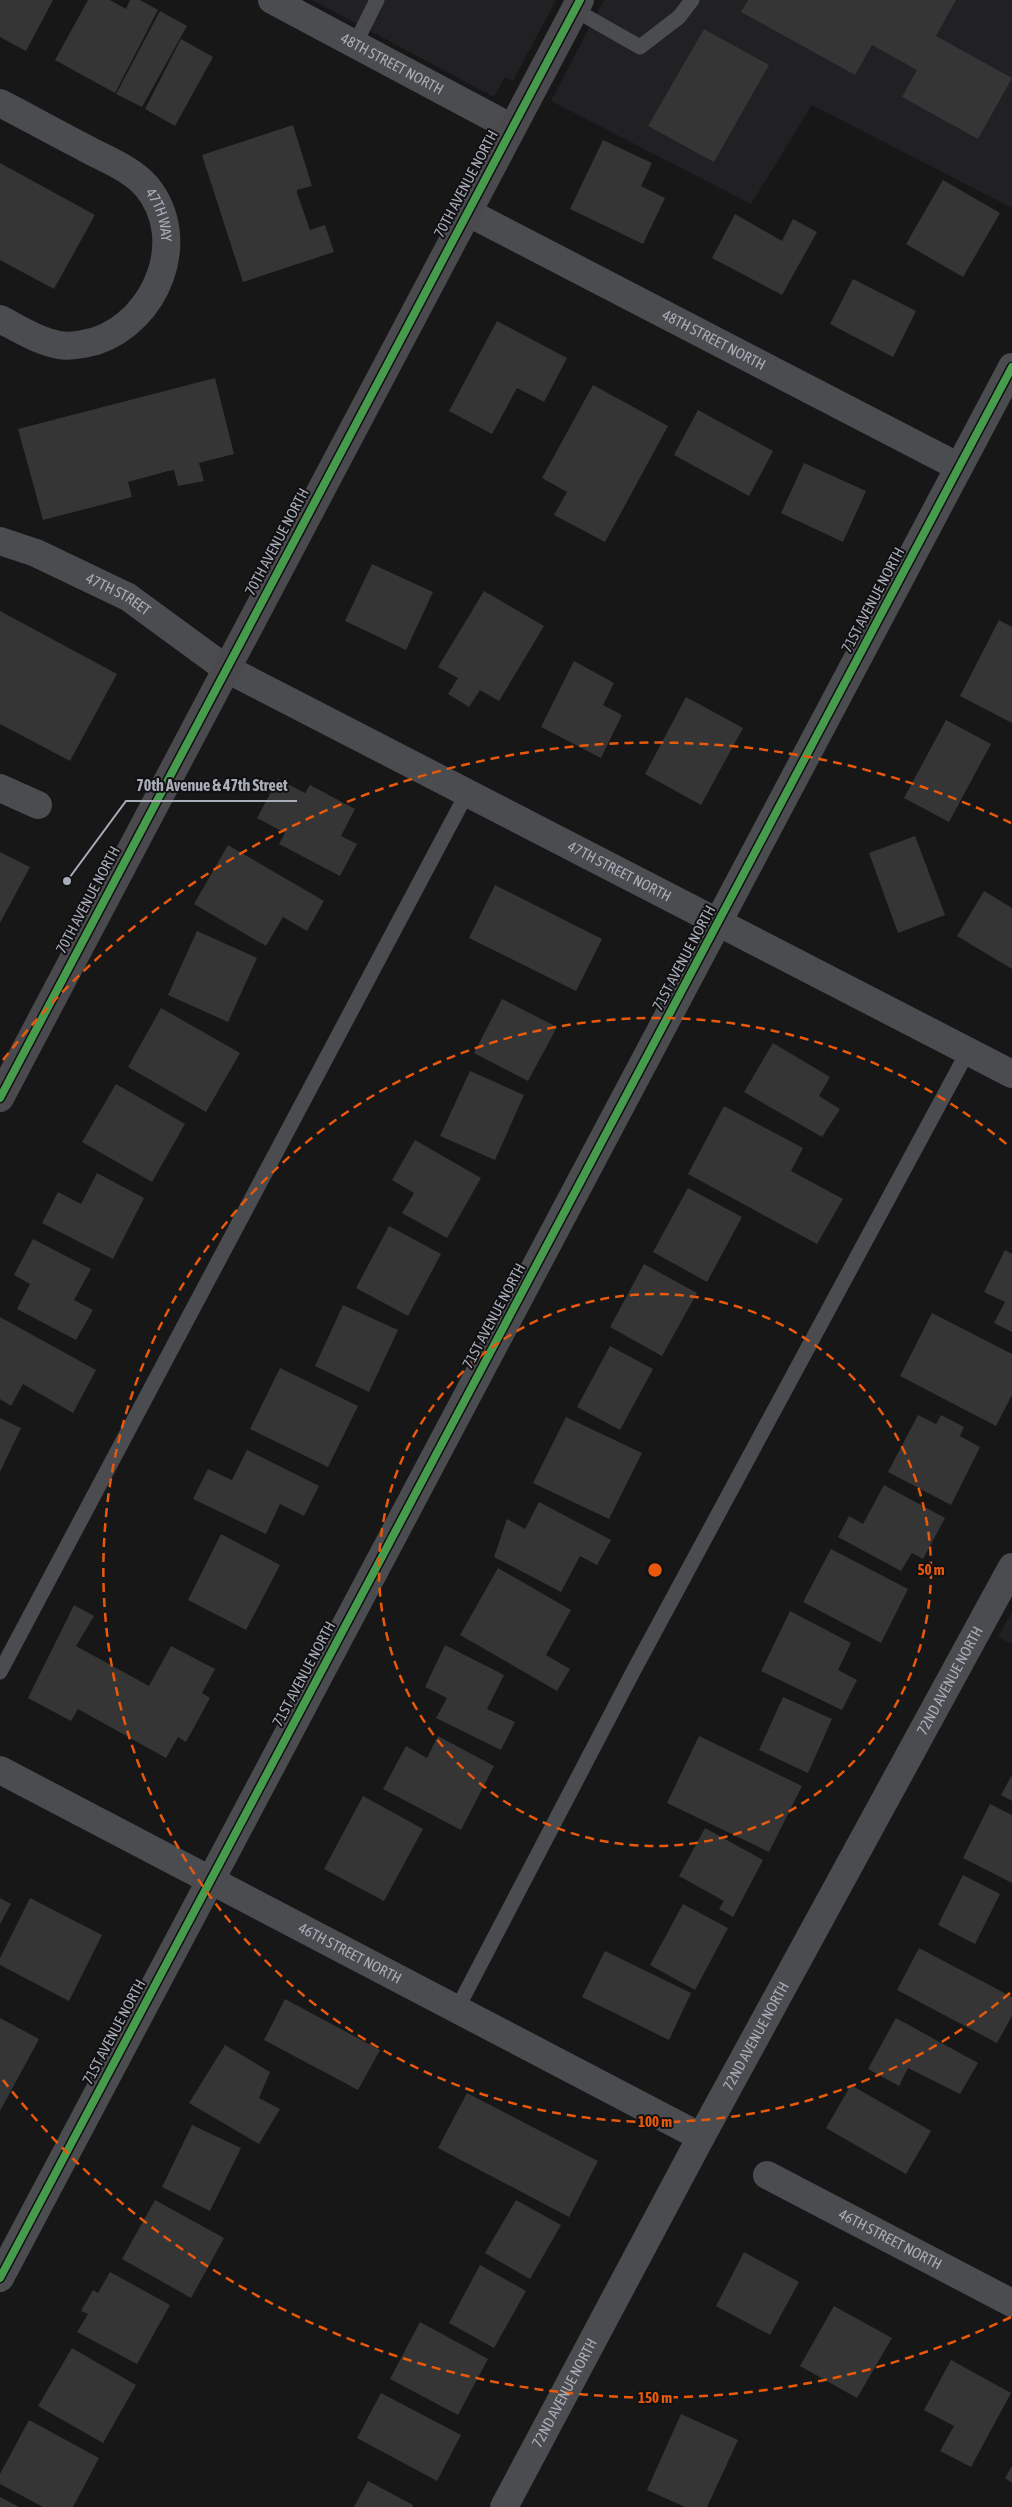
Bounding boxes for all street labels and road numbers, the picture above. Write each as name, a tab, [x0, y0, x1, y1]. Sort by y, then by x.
street label: 48TH STREET NORTH	[338, 29, 446, 98]
street label: 70TH AVENUE NORTH	[430, 127, 501, 240]
street label: 47TH WAY	[143, 185, 175, 242]
street label: 48TH STREET NORTH	[660, 306, 768, 373]
street label: 70TH AVENUE NORTH	[241, 485, 312, 598]
street label: 71ST AVENUE NORTH	[838, 544, 907, 655]
street label: 47TH STREET	[83, 569, 154, 619]
street label: 47TH STREET NORTH	[565, 837, 674, 905]
street label: 70TH AVENUE NORTH	[52, 843, 123, 956]
street label: 71ST AVENUE NORTH	[649, 902, 718, 1013]
street label: 71ST AVENUE NORTH	[459, 1260, 528, 1371]
street label: 71ST AVENUE NORTH	[269, 1618, 338, 1729]
street label: 72ND AVENUE NORTH	[913, 1623, 986, 1738]
street label: 46TH STREET NORTH	[296, 1919, 405, 1987]
street label: 71ST AVENUE NORTH	[79, 1976, 148, 2087]
street label: 72ND AVENUE NORTH	[719, 1979, 792, 2093]
street label: 46TH STREET NORTH	[836, 2205, 945, 2273]
street label: 72ND AVENUE NORTH	[528, 2336, 600, 2450]

